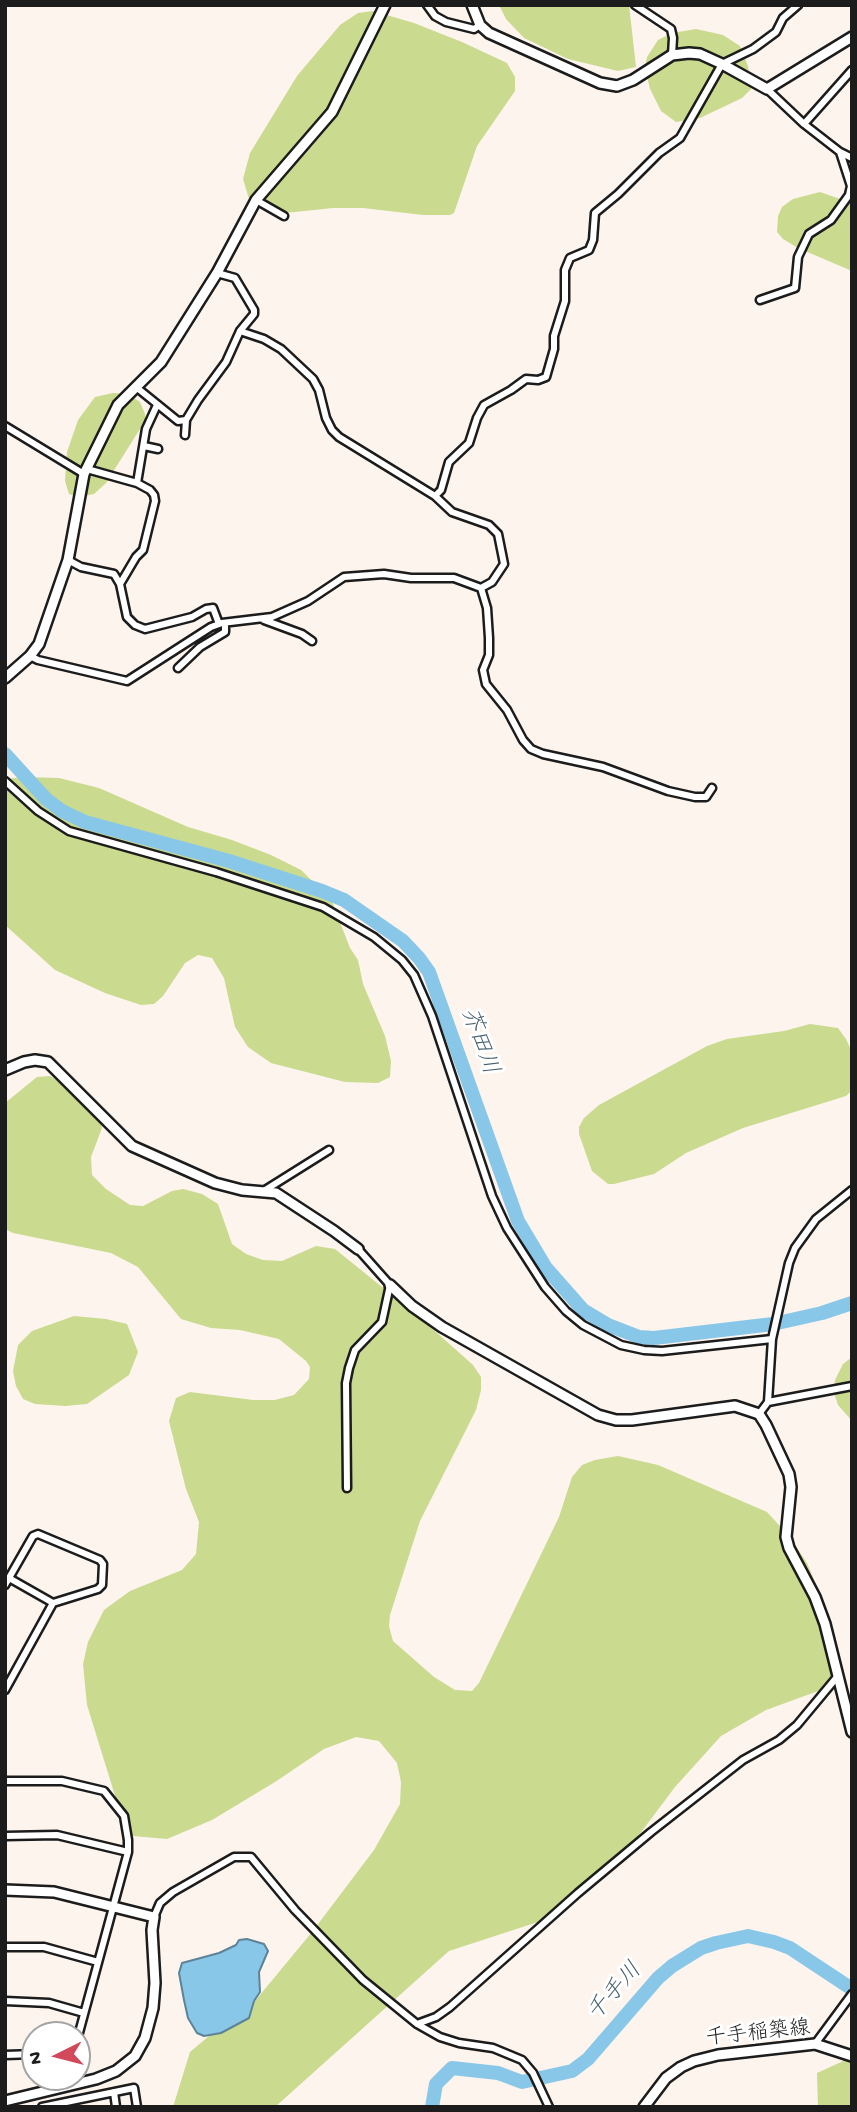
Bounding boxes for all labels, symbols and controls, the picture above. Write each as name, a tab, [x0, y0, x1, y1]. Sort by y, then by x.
water label: 芥田川	[453, 1005, 503, 1079]
water label: 千手川	[583, 1958, 649, 2028]
street label: 千手稲築線	[704, 2017, 812, 2053]
north arrow	[21, 2021, 91, 2091]
text: N	[25, 2051, 49, 2065]

